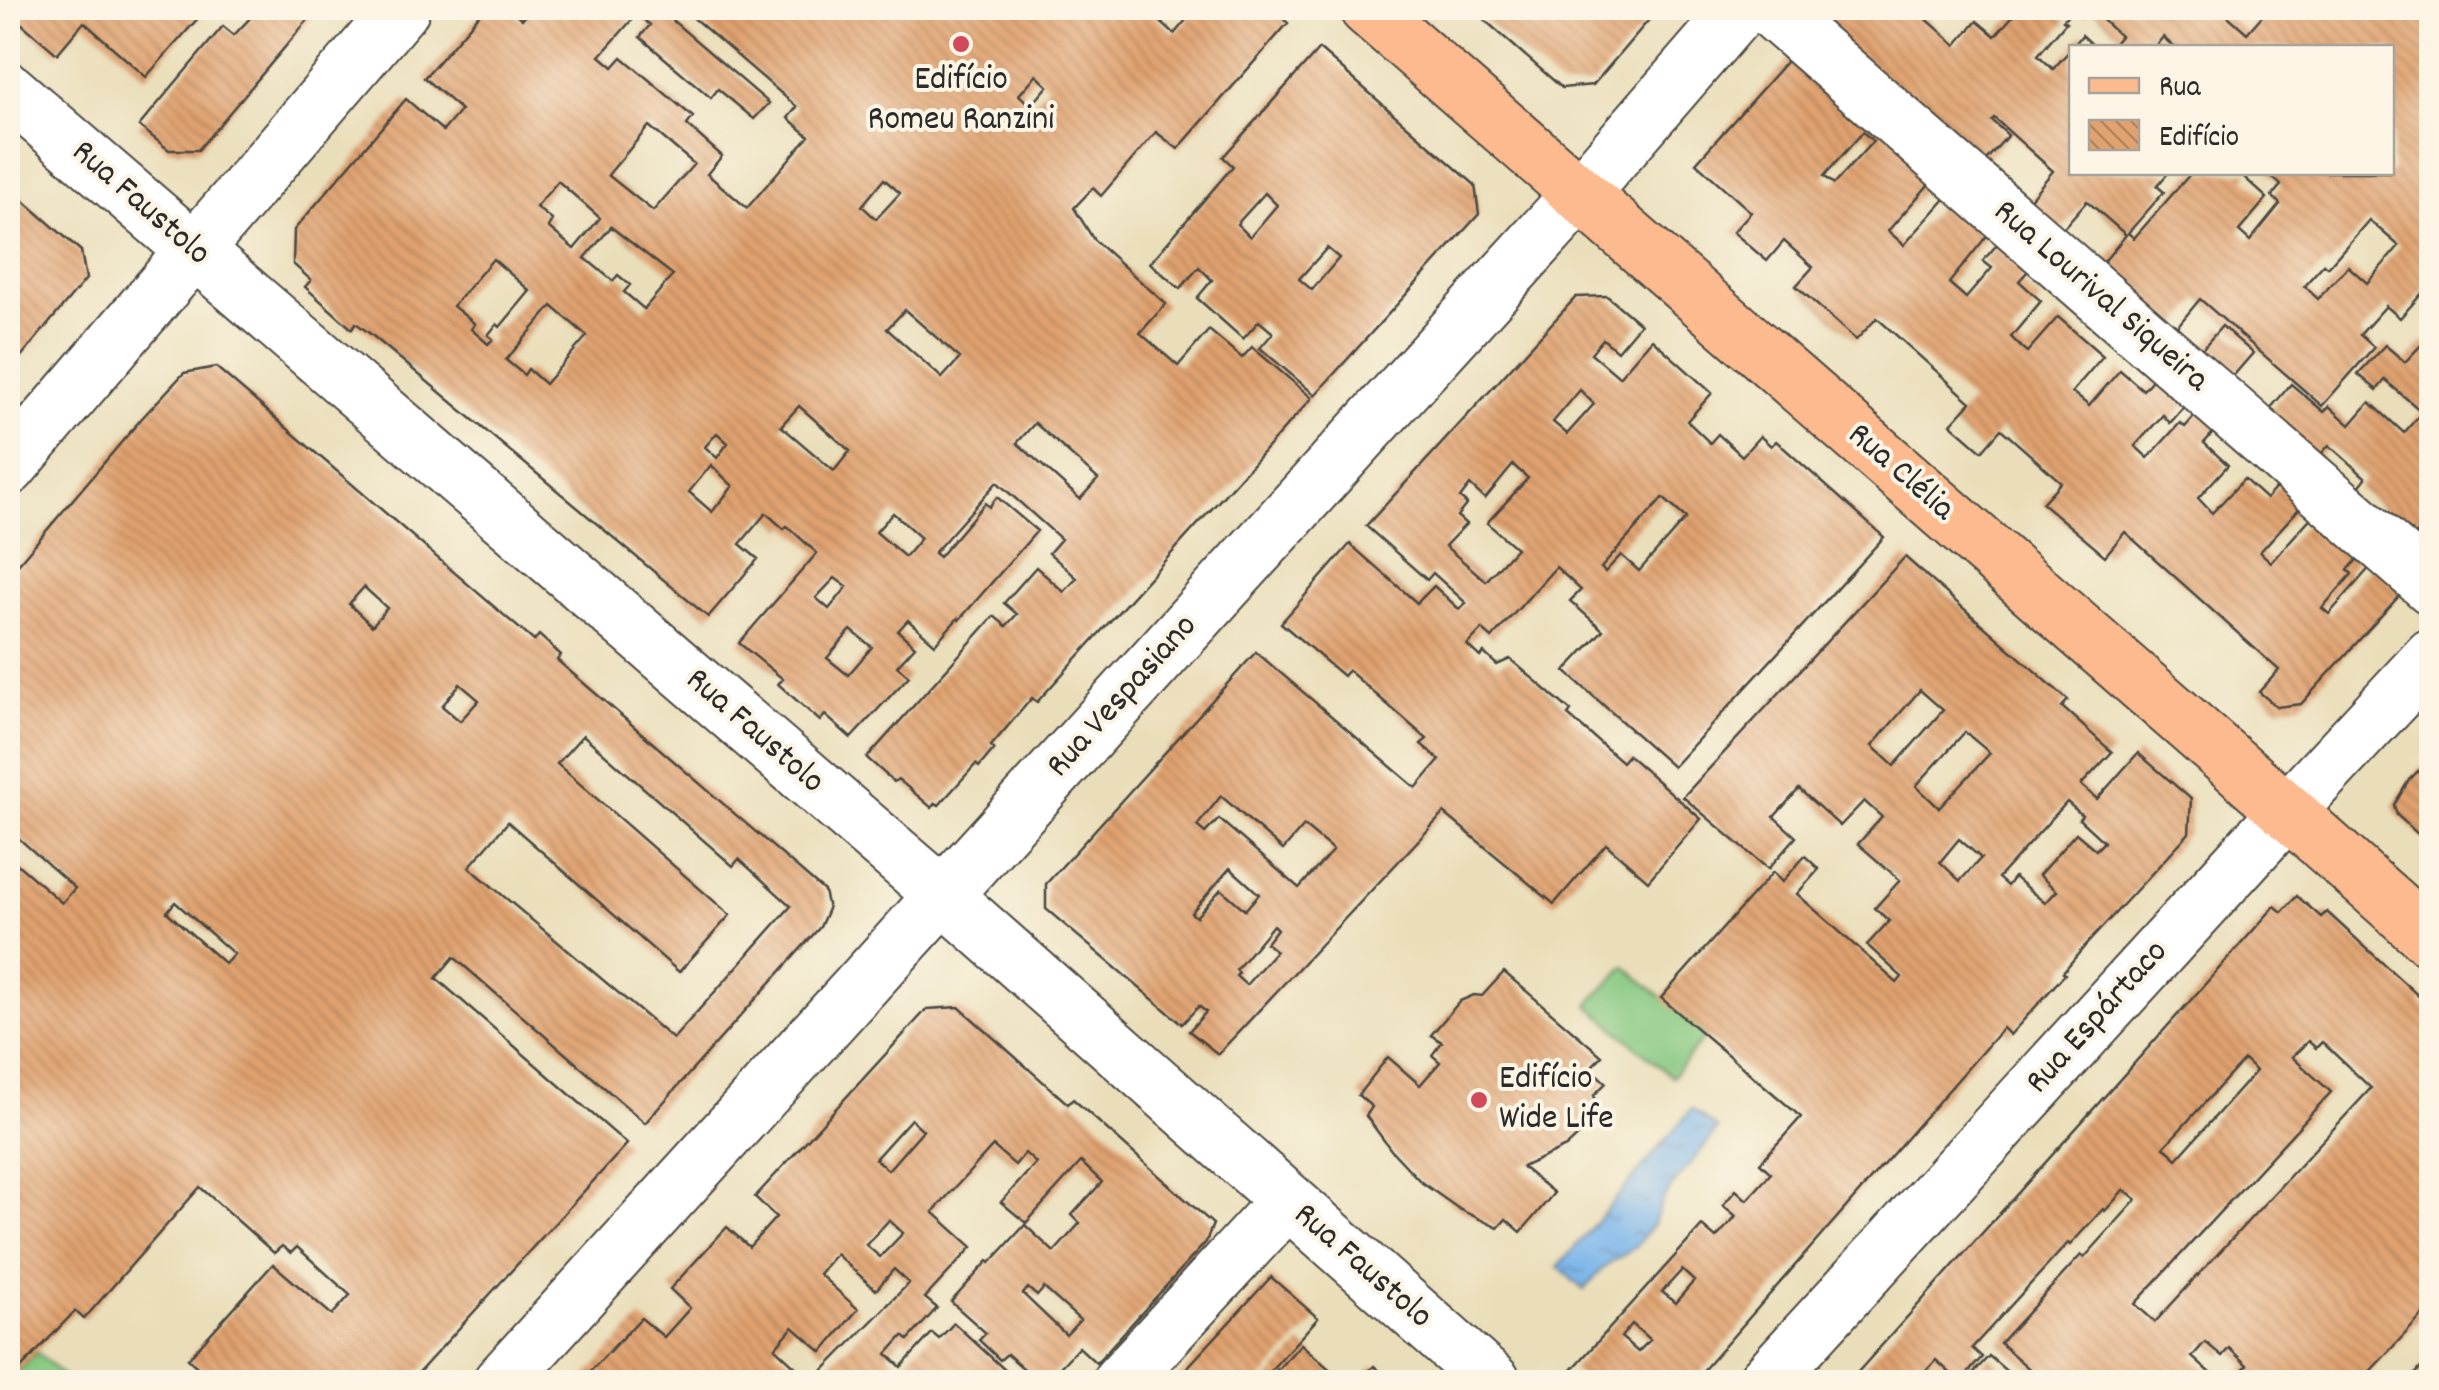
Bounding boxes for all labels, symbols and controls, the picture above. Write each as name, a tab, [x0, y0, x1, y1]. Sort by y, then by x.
marker: Edifício Romeu Ranzini	[950, 33, 972, 55]
legend	[2069, 45, 2394, 175]
place label: Edifício Romeu Ranzini	[867, 56, 1055, 146]
text: Rua	[2159, 68, 2202, 111]
text: Edifício	[2159, 118, 2239, 161]
street label: Rua Faustolo	[59, 129, 221, 279]
street label: Rua Lourival Siqueira	[1981, 189, 2219, 405]
street label: Rua Clélia	[1835, 412, 1965, 534]
street label: Rua Vespasiano	[1036, 604, 1210, 790]
street label: Rua Faustolo	[673, 657, 835, 807]
street label: Rua Espártaco	[2015, 930, 2181, 1106]
place label: Edifício Wide Life	[1499, 1055, 1614, 1145]
marker: Edifício Wide Life	[1468, 1089, 1490, 1111]
street label: Rua Faustolo	[1281, 1192, 1443, 1342]

